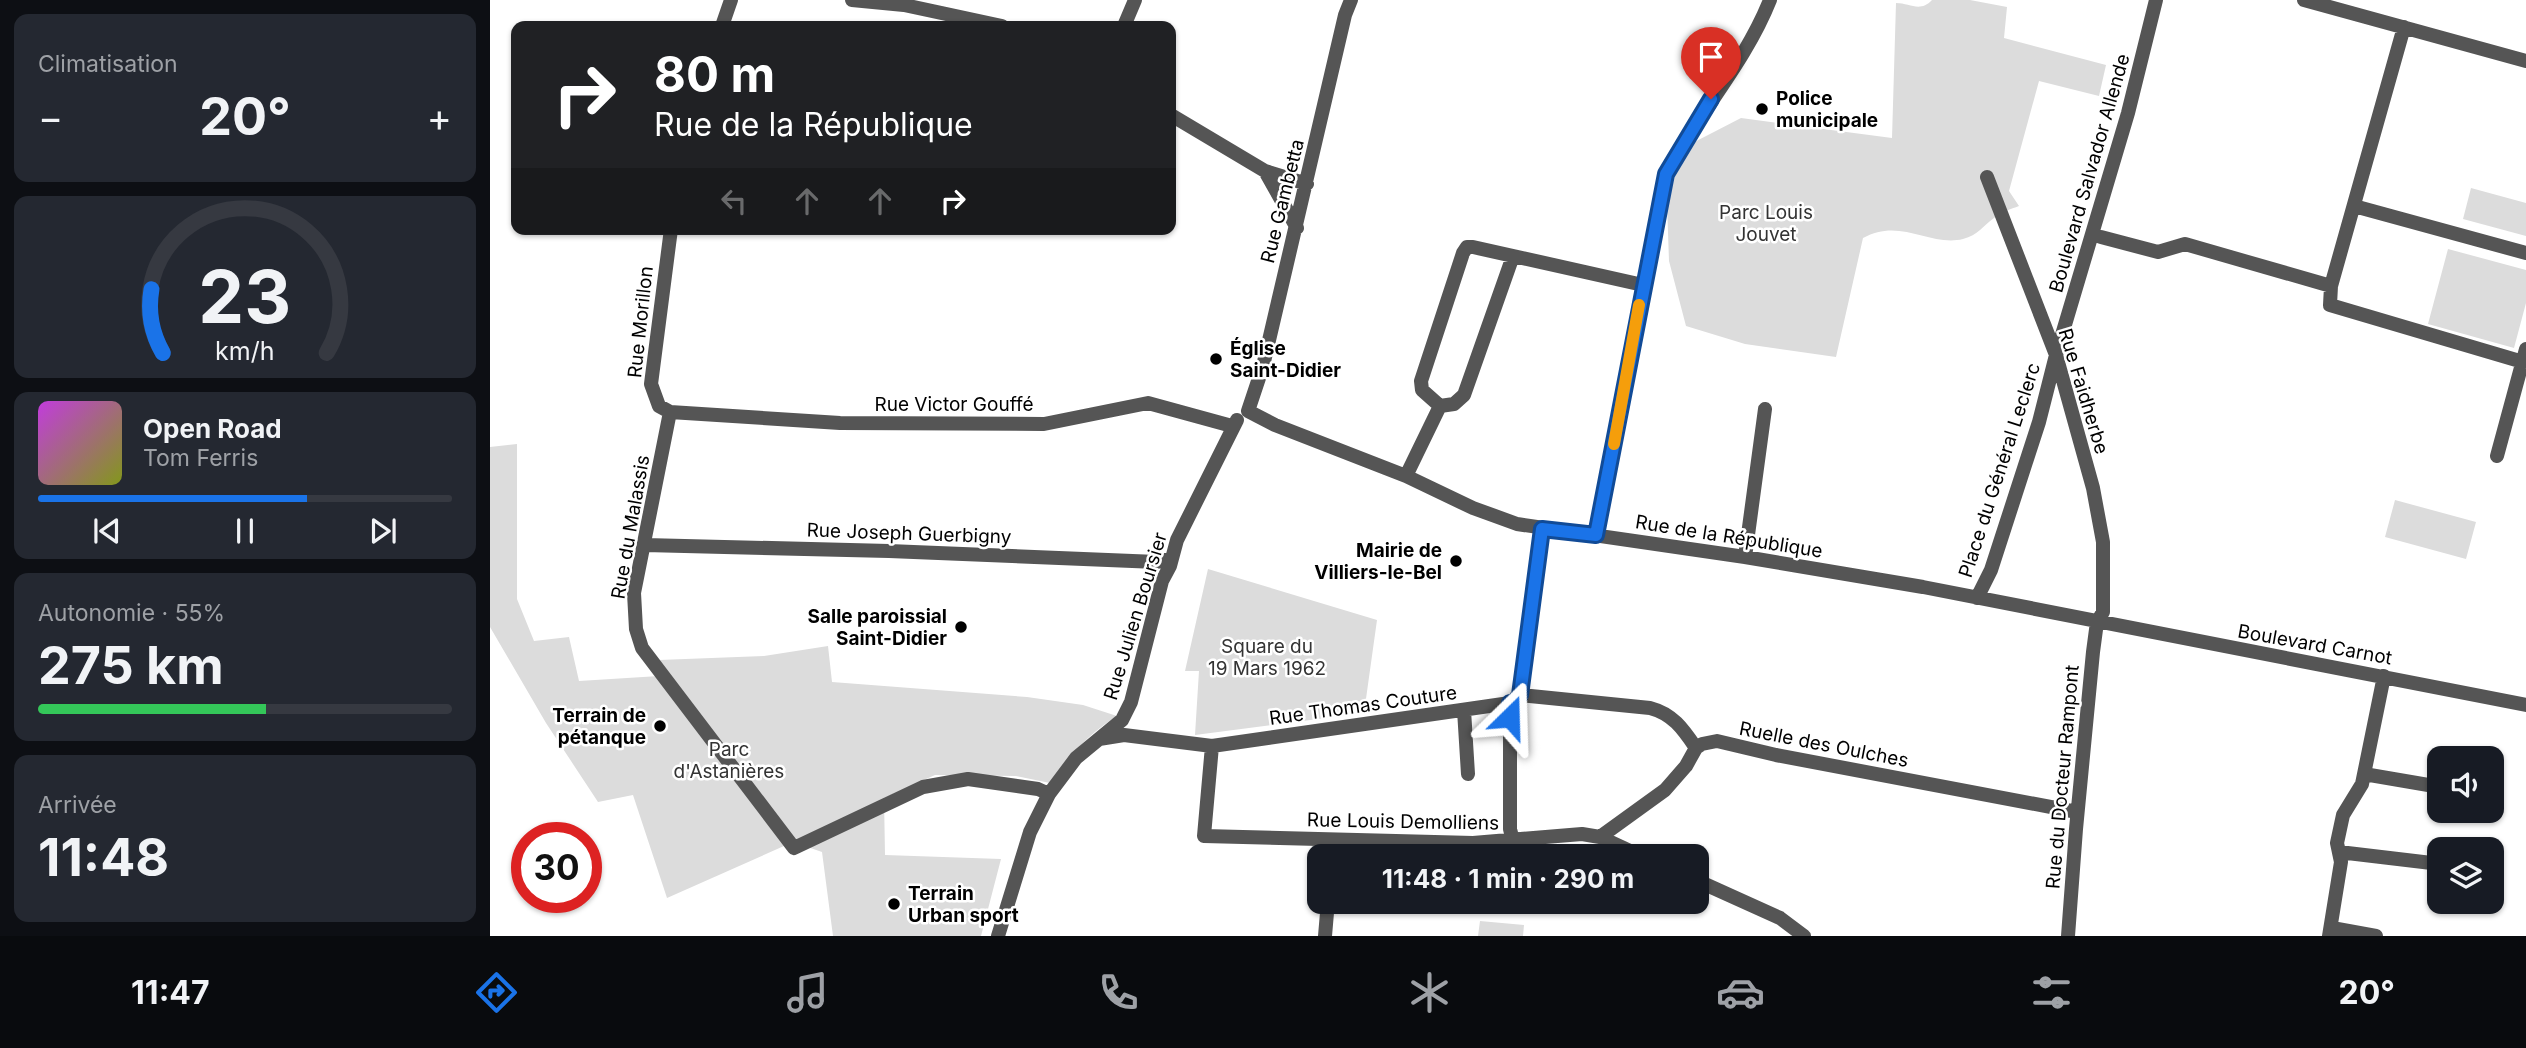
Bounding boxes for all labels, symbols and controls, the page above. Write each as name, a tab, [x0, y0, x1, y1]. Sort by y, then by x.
pin	[1681, 27, 1741, 99]
icon: arrive	[1692, 38, 1730, 76]
text: 80 m	[654, 45, 775, 104]
icon: right	[539, 49, 630, 140]
text: Climatisation	[38, 50, 178, 78]
street label: Boulevard Salvador Allende	[2044, 51, 2135, 295]
text: 20°	[199, 85, 291, 148]
place label: Police municipale	[1776, 87, 1878, 132]
text: −	[38, 94, 63, 140]
text: +	[427, 94, 452, 140]
marker: Police municipale	[1754, 101, 1770, 117]
text: Rue de la République	[654, 105, 973, 144]
street label: Rue Gambetta	[1256, 137, 1309, 265]
icon: left	[715, 182, 753, 220]
icon: ahead	[788, 182, 826, 220]
icon: ahead	[861, 182, 899, 220]
icon: right	[934, 182, 972, 220]
park label: Parc Louis Jouvet	[1719, 201, 1813, 246]
text: 23	[199, 252, 291, 341]
street label: Rue Morillon	[623, 265, 658, 379]
street label: Rue Faidherbe	[2054, 326, 2114, 457]
text: km/h	[215, 335, 275, 365]
place label: Église Saint-Didier	[1230, 337, 1341, 382]
marker: Église Saint-Didier	[1208, 351, 1224, 367]
street label: Place du Général Leclerc	[1954, 360, 2045, 580]
street label: Rue Victor Gouffé	[874, 393, 1034, 416]
text: Open Road	[143, 413, 282, 444]
text: Tom Ferris	[143, 444, 258, 472]
street label: Rue du Malassis	[607, 453, 654, 601]
street label: Rue de la République	[1634, 510, 1824, 563]
icon: previous	[88, 512, 126, 550]
icon: pause	[226, 512, 264, 550]
icon: next	[364, 512, 402, 550]
street label: Rue Joseph Guerbigny	[806, 518, 1012, 549]
street label: Rue Julien Boursier	[1099, 530, 1172, 703]
place label: Mairie de Villiers-le-Bel	[1314, 539, 1442, 584]
marker: Mairie de Villiers-le-Bel	[1448, 553, 1464, 569]
text: Autonomie · 55%	[38, 599, 225, 627]
place label: Salle paroissial Saint-Didier	[808, 605, 947, 650]
marker: Salle paroissial Saint-Didier	[953, 619, 969, 635]
street label: Boulevard Carnot	[2236, 620, 2394, 669]
text: 275 km	[38, 634, 224, 697]
park label: Square du 19 Mars 1962	[1208, 635, 1326, 680]
street label: Rue du Docteur Rampont	[2041, 664, 2084, 890]
position arrow	[1473, 680, 1547, 754]
street label: Rue Thomas Couture	[1268, 681, 1458, 730]
place label: Terrain de pétanque	[552, 704, 646, 749]
street label: Ruelle des Oulches	[1737, 717, 1910, 772]
marker: Terrain de pétanque	[652, 718, 668, 734]
park label: Parc d'Astanières	[674, 738, 784, 783]
map controls	[2427, 746, 2504, 914]
button: sound	[2427, 746, 2504, 823]
text: Arrivée	[38, 791, 117, 819]
street label: Rue Louis Demolliens	[1307, 808, 1499, 835]
speed limit sign: 30	[511, 822, 602, 913]
text: 11:48	[38, 826, 169, 889]
button: layers	[2427, 837, 2504, 914]
text: 11:48 · 1 min · 290 m	[1382, 863, 1634, 894]
place label: Terrain Urban sport	[908, 882, 1019, 927]
marker: Terrain Urban sport	[886, 896, 902, 912]
icon: directions	[472, 968, 521, 1017]
icon: music	[783, 968, 832, 1017]
icon: phone	[1094, 968, 1143, 1017]
icon: climate	[1405, 968, 1454, 1017]
icon: car	[1716, 968, 1765, 1017]
icon: filters	[2027, 968, 2076, 1017]
text: 11:47	[131, 973, 210, 1012]
text: 20°	[2338, 973, 2395, 1012]

